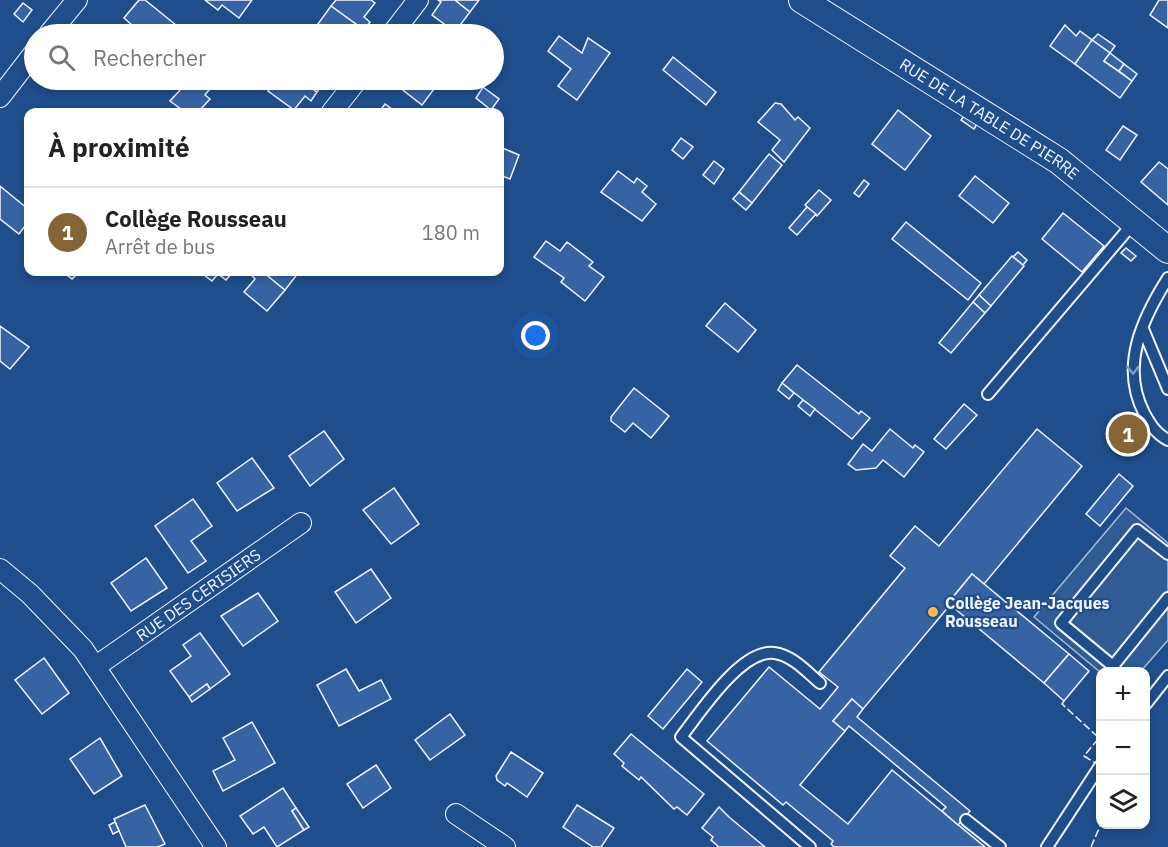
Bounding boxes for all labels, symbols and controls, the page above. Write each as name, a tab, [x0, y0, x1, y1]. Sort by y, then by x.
search box	[24, 24, 504, 90]
icon: search	[45, 41, 78, 74]
text: Rechercher	[93, 43, 206, 72]
street label: RUE DE LA TABLE DE PIERRE	[896, 54, 1083, 184]
text: À proximité	[48, 130, 190, 164]
text: Collège Rousseau	[105, 204, 287, 233]
text: 1	[62, 219, 74, 246]
text: 180 m	[422, 219, 480, 246]
text: Arrêt de bus	[105, 233, 215, 260]
your location	[521, 321, 550, 350]
one-way arrow	[1127, 366, 1139, 375]
pin: 1	[1108, 412, 1148, 456]
street label: RUE DES CERISIERS	[132, 544, 265, 645]
place label: Collège Jean-Jacques Rousseau	[945, 593, 1110, 631]
marker: Collège Jean-Jacques Rousseau	[926, 605, 940, 619]
map controls	[1096, 667, 1150, 829]
button: +	[1096, 667, 1150, 721]
button: −	[1096, 721, 1150, 775]
button: layers	[1096, 775, 1150, 829]

